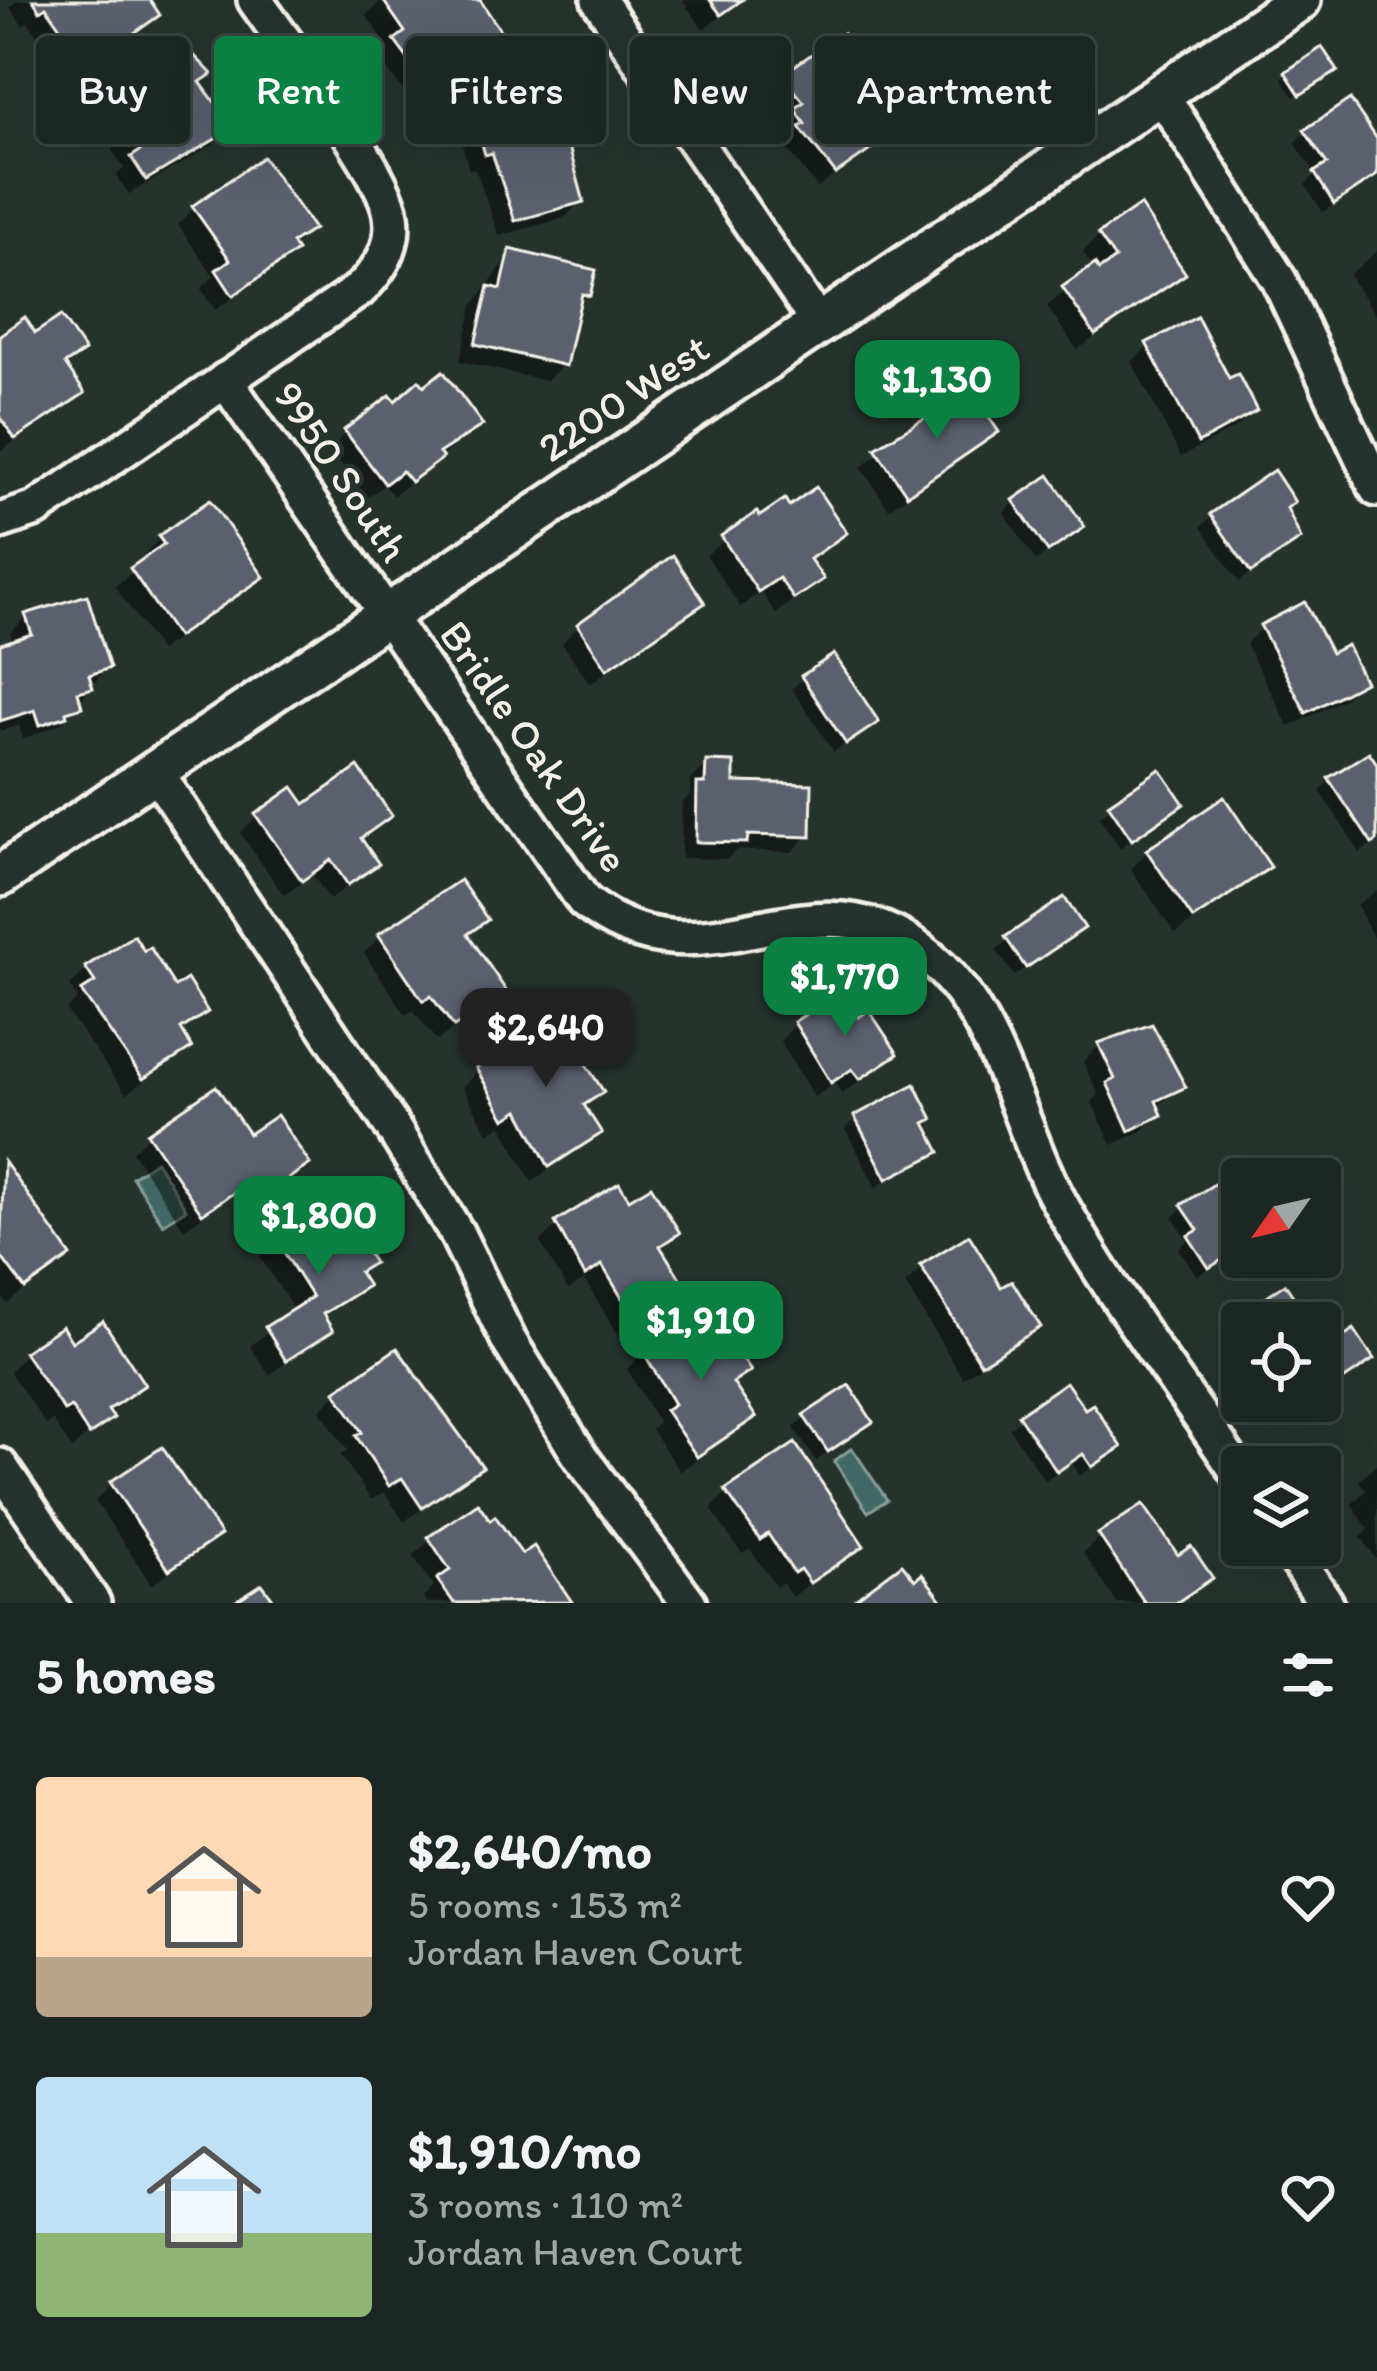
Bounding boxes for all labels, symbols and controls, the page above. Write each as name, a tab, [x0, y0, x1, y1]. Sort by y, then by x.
chip: Buy	[36, 36, 190, 144]
chip: Rent	[214, 36, 382, 144]
chip: Filters	[406, 36, 606, 144]
chip: New	[630, 36, 791, 144]
chip: Apartment	[815, 36, 1095, 144]
street label: 2200 West	[528, 322, 718, 473]
pin: $1,130	[839, 340, 1035, 442]
text: $1,130	[882, 355, 992, 402]
street label: 9950 South	[263, 371, 420, 571]
street label: Bridle Oak Drive	[429, 611, 640, 882]
pin: $1,770	[747, 937, 943, 1039]
text: $1,770	[790, 952, 900, 999]
pin: $2,640	[448, 988, 644, 1090]
text: $2,640	[487, 1003, 605, 1050]
north arrow	[1221, 1158, 1341, 1278]
map controls	[1221, 1158, 1341, 1566]
pin: $1,800	[221, 1176, 417, 1278]
text: $1,800	[261, 1191, 377, 1238]
pin: $1,910	[603, 1281, 799, 1383]
text: $1,910	[646, 1296, 756, 1343]
button: locate	[1221, 1302, 1341, 1422]
button: layers	[1221, 1446, 1341, 1566]
icon: filters	[1275, 1642, 1341, 1708]
text: 5 homes	[36, 1645, 216, 1706]
text: $2,640/mo	[408, 1820, 652, 1881]
icon: home	[132, 1825, 276, 1969]
icon: heart	[1275, 1864, 1341, 1930]
text: 5 rooms · 153 m²	[408, 1881, 682, 1928]
text: Jordan Haven Court	[408, 1928, 743, 1975]
text: $1,910/mo	[408, 2120, 642, 2181]
icon: home	[132, 2125, 276, 2269]
icon: heart	[1275, 2164, 1341, 2230]
text: 3 rooms · 110 m²	[408, 2181, 683, 2228]
text: Jordan Haven Court	[408, 2228, 743, 2275]

